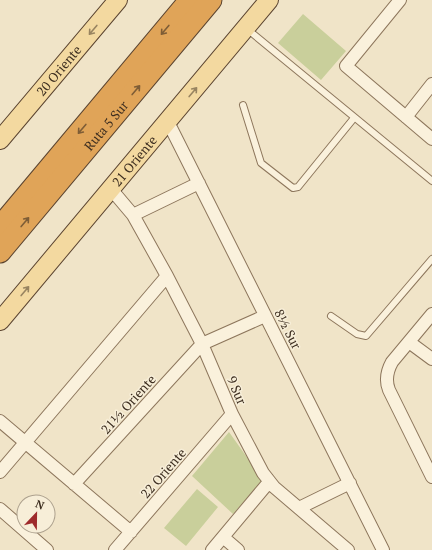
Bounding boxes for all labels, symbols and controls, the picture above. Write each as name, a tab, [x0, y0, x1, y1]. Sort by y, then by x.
one-way arrow	[88, 25, 97, 35]
one-way arrow	[161, 25, 170, 35]
street label: 20 Oriente	[32, 41, 85, 100]
one-way arrow	[131, 85, 140, 95]
one-way arrow	[188, 87, 197, 97]
street label: Ruta 5 Sur	[80, 97, 132, 154]
one-way arrow	[77, 124, 86, 135]
street label: 21 Oriente	[108, 132, 161, 190]
one-way arrow	[21, 217, 30, 227]
one-way arrow	[21, 286, 30, 297]
street label: 8½ Sur	[270, 306, 306, 352]
street label: 21½ Oriente	[96, 370, 160, 438]
street label: 9 Sur	[223, 373, 251, 407]
street label: 22 Oriente	[136, 444, 190, 502]
north arrow	[16, 494, 56, 534]
text: N	[33, 497, 47, 513]

